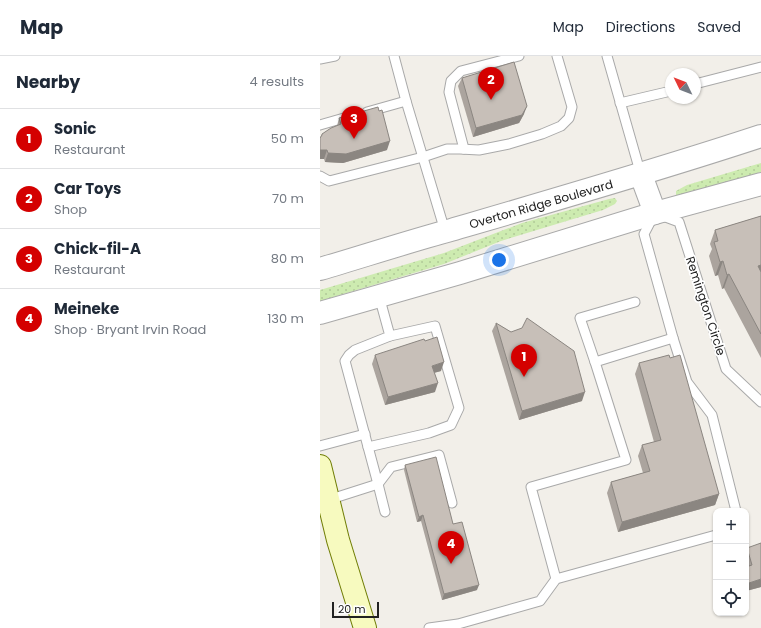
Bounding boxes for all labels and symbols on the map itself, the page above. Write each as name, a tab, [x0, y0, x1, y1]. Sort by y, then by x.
pin: 2	[478, 67, 504, 100]
north arrow	[665, 68, 701, 104]
pin: 3	[341, 106, 367, 139]
street label: Overton Ridge Boulevard	[467, 175, 615, 233]
your location	[489, 250, 509, 270]
street label: Remington Circle	[682, 254, 730, 358]
pin: 1	[511, 344, 537, 377]
pin: 4	[438, 531, 464, 564]
scale bar	[332, 600, 379, 619]

